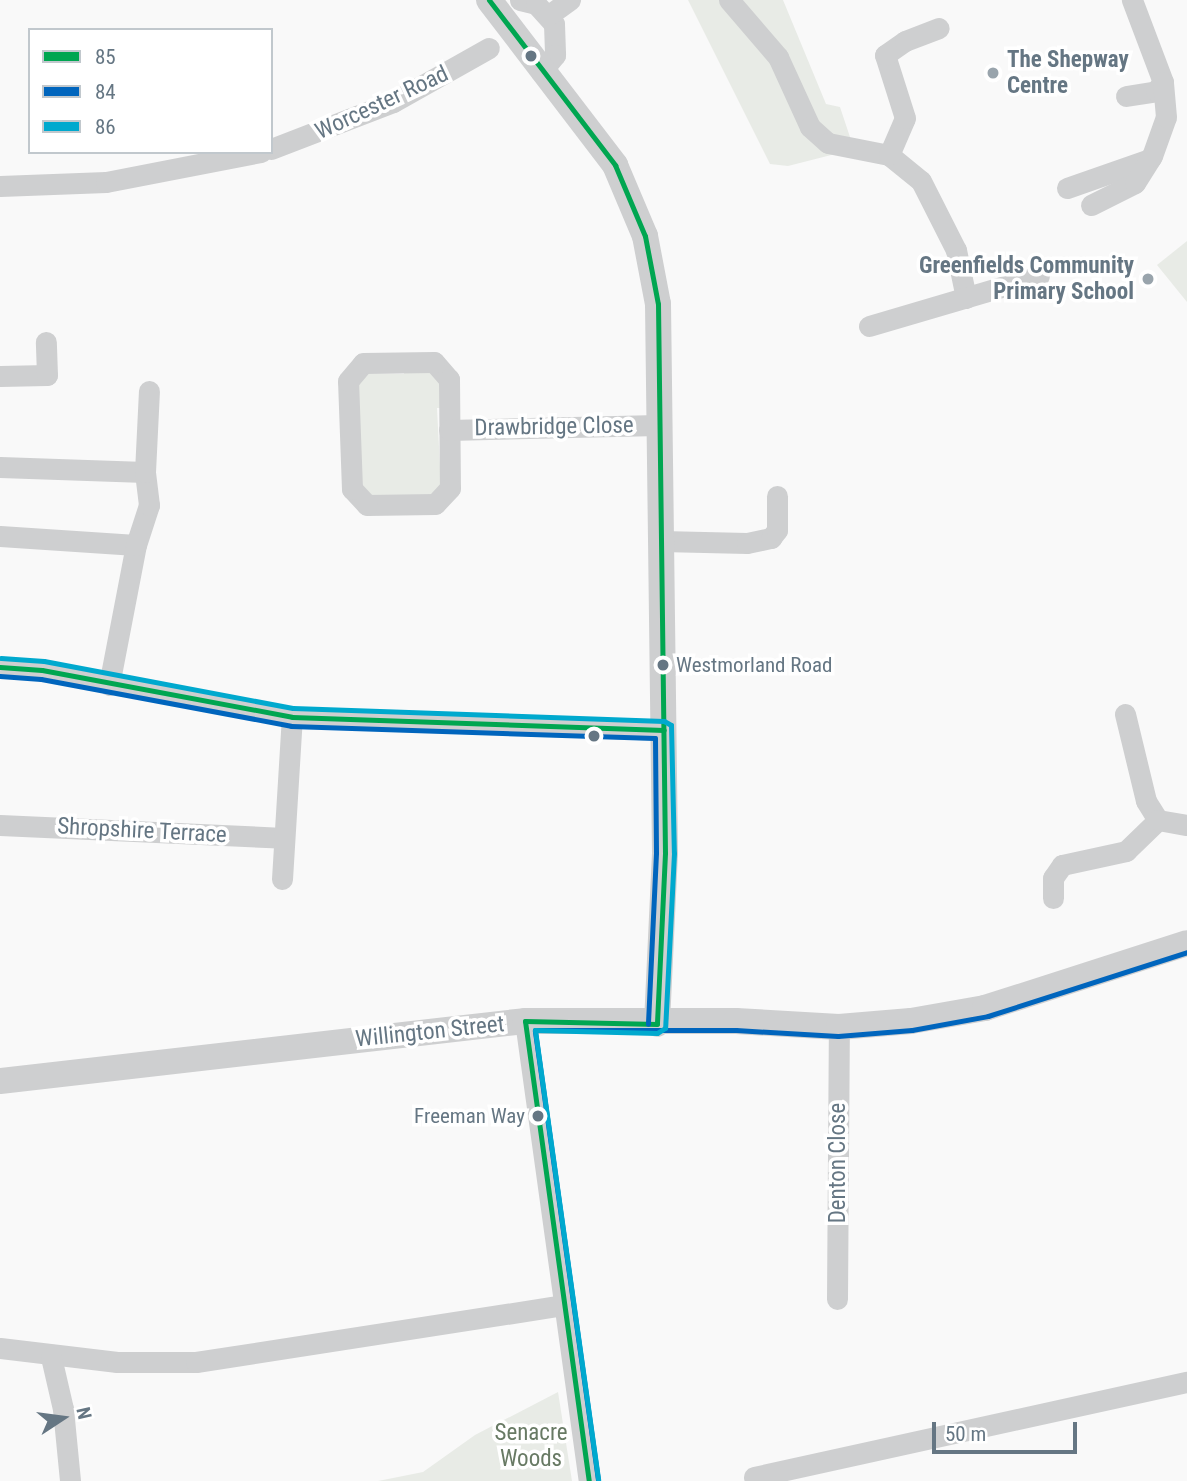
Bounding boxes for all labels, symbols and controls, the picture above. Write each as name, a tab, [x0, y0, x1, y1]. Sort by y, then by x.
legend	[28, 28, 273, 154]
text: 85	[95, 45, 116, 69]
place label: The Shepway Centre	[1007, 46, 1129, 100]
unlabelled marker	[524, 49, 538, 63]
street label: Worcester Road	[311, 60, 453, 146]
marker: The Shepway Centre	[985, 65, 1001, 81]
text: 84	[95, 80, 116, 104]
text: 86	[95, 115, 116, 139]
place label: Greenfields Community Primary School	[919, 252, 1134, 306]
marker: Greenfields Community Primary School	[1140, 271, 1156, 287]
street label: Drawbridge Close	[474, 412, 634, 442]
place label: Westmorland Road	[676, 652, 833, 678]
marker: Westmorland Road	[656, 658, 670, 672]
unlabelled marker	[587, 729, 601, 743]
street label: Shropshire Terrace	[56, 813, 228, 849]
street label: Willington Street	[354, 1010, 506, 1054]
place label: Freeman Way	[414, 1103, 525, 1129]
street label: Denton Close	[824, 1103, 852, 1223]
marker: Freeman Way	[531, 1109, 545, 1123]
north arrow	[28, 1383, 98, 1453]
text: N	[71, 1405, 96, 1421]
scale bar	[935, 1408, 1080, 1452]
park label: Senacre Woods	[494, 1419, 568, 1473]
text: 50 m	[945, 1422, 986, 1446]

